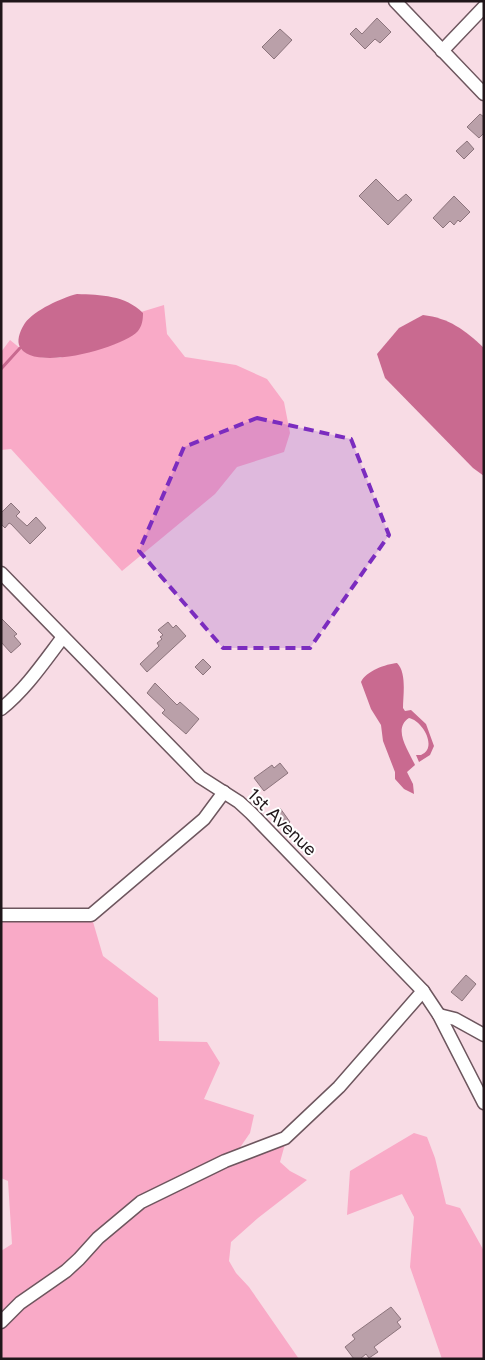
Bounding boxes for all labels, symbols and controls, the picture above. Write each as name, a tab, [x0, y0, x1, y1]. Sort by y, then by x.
street label: 1st Avenue	[243, 784, 321, 861]

